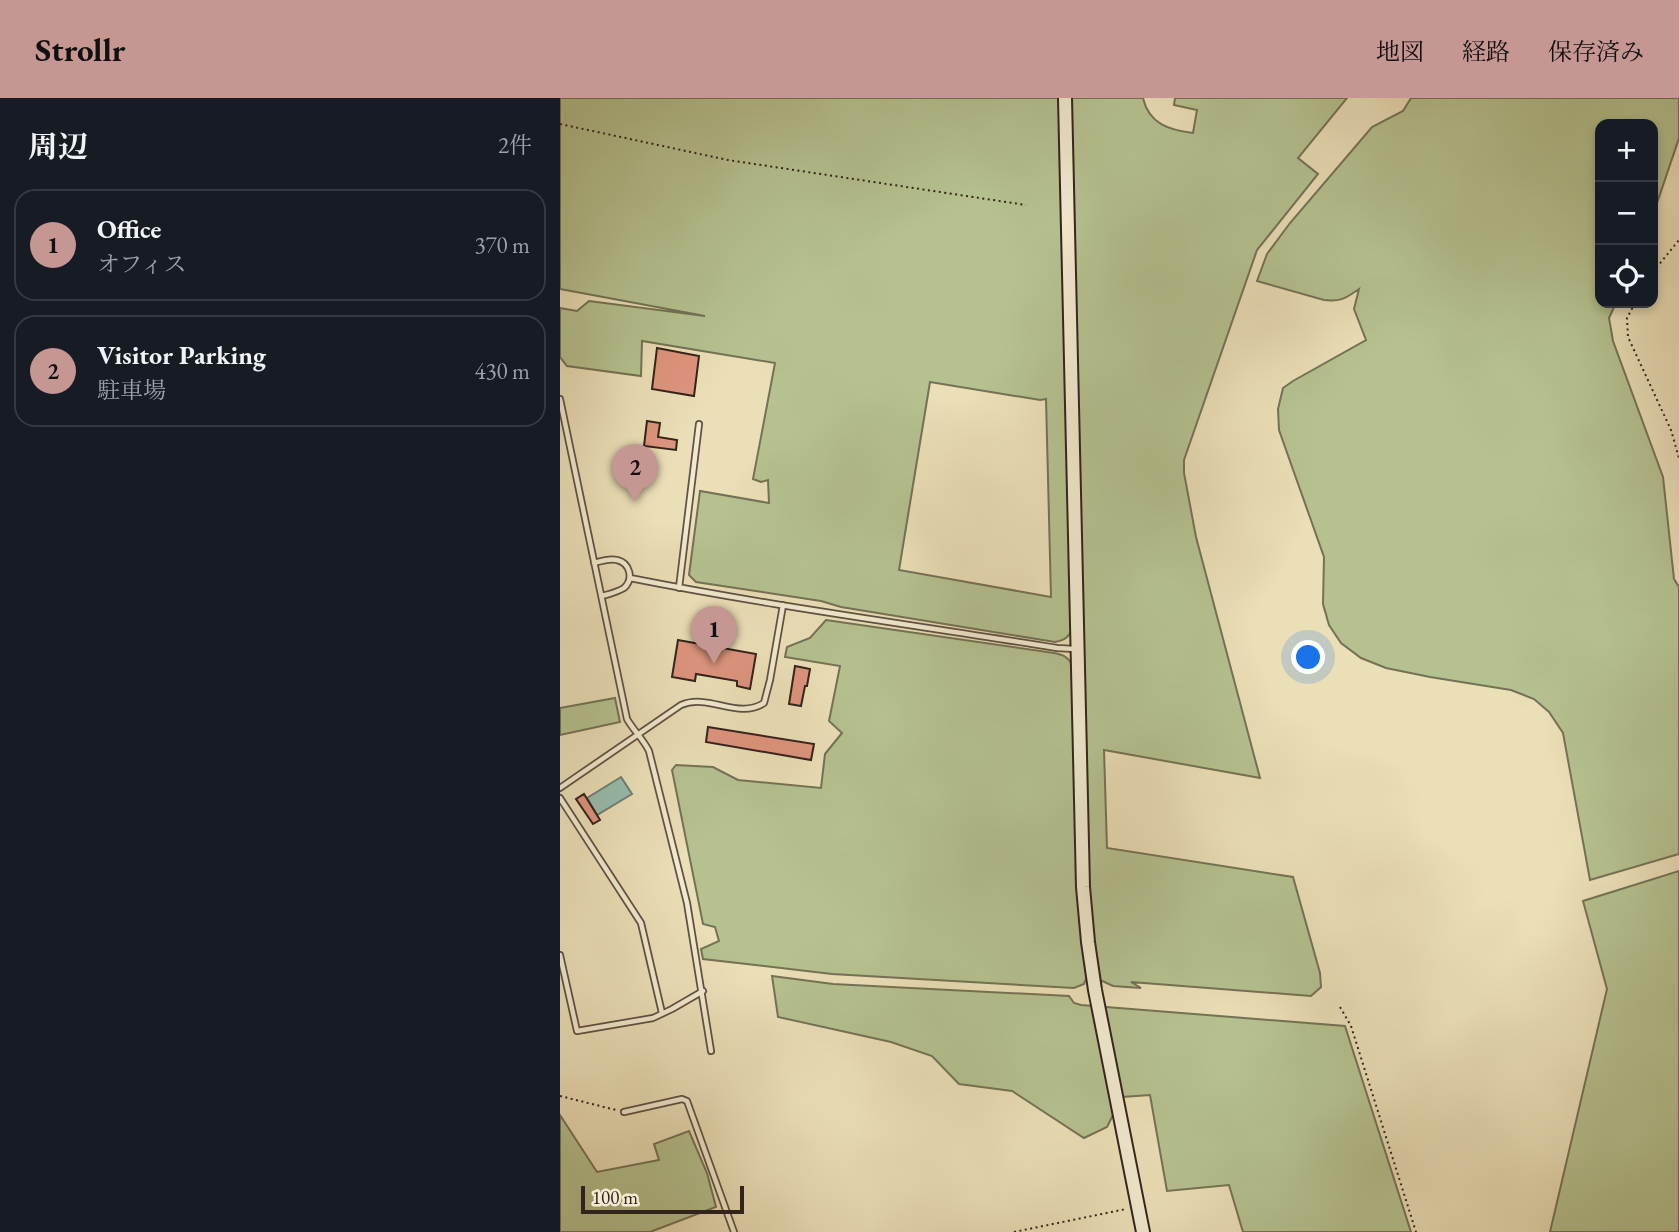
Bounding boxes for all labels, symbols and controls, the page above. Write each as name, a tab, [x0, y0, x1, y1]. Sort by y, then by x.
text: Strollr	[35, 28, 126, 71]
text: 地図	[1376, 36, 1424, 67]
text: 経路	[1462, 36, 1510, 67]
text: 保存済み	[1548, 36, 1644, 67]
map controls	[1595, 119, 1658, 308]
button: +	[1595, 119, 1658, 182]
text: 周辺	[28, 127, 88, 166]
text: 2件	[498, 130, 532, 160]
button: −	[1595, 182, 1658, 245]
text: Office	[97, 212, 161, 246]
text: 1	[47, 230, 59, 260]
text: 370 m	[474, 230, 530, 260]
button: locate	[1595, 245, 1658, 308]
text: オフィス	[97, 249, 186, 279]
text: Visitor Parking	[97, 338, 266, 372]
text: 2	[47, 356, 59, 386]
text: 430 m	[474, 356, 530, 386]
text: 駐車場	[97, 375, 166, 405]
pin: 2	[612, 444, 658, 502]
pin: 1	[691, 606, 737, 664]
your location	[1291, 640, 1325, 674]
scale bar	[581, 1183, 744, 1215]
text: 100 m	[592, 1185, 638, 1210]

